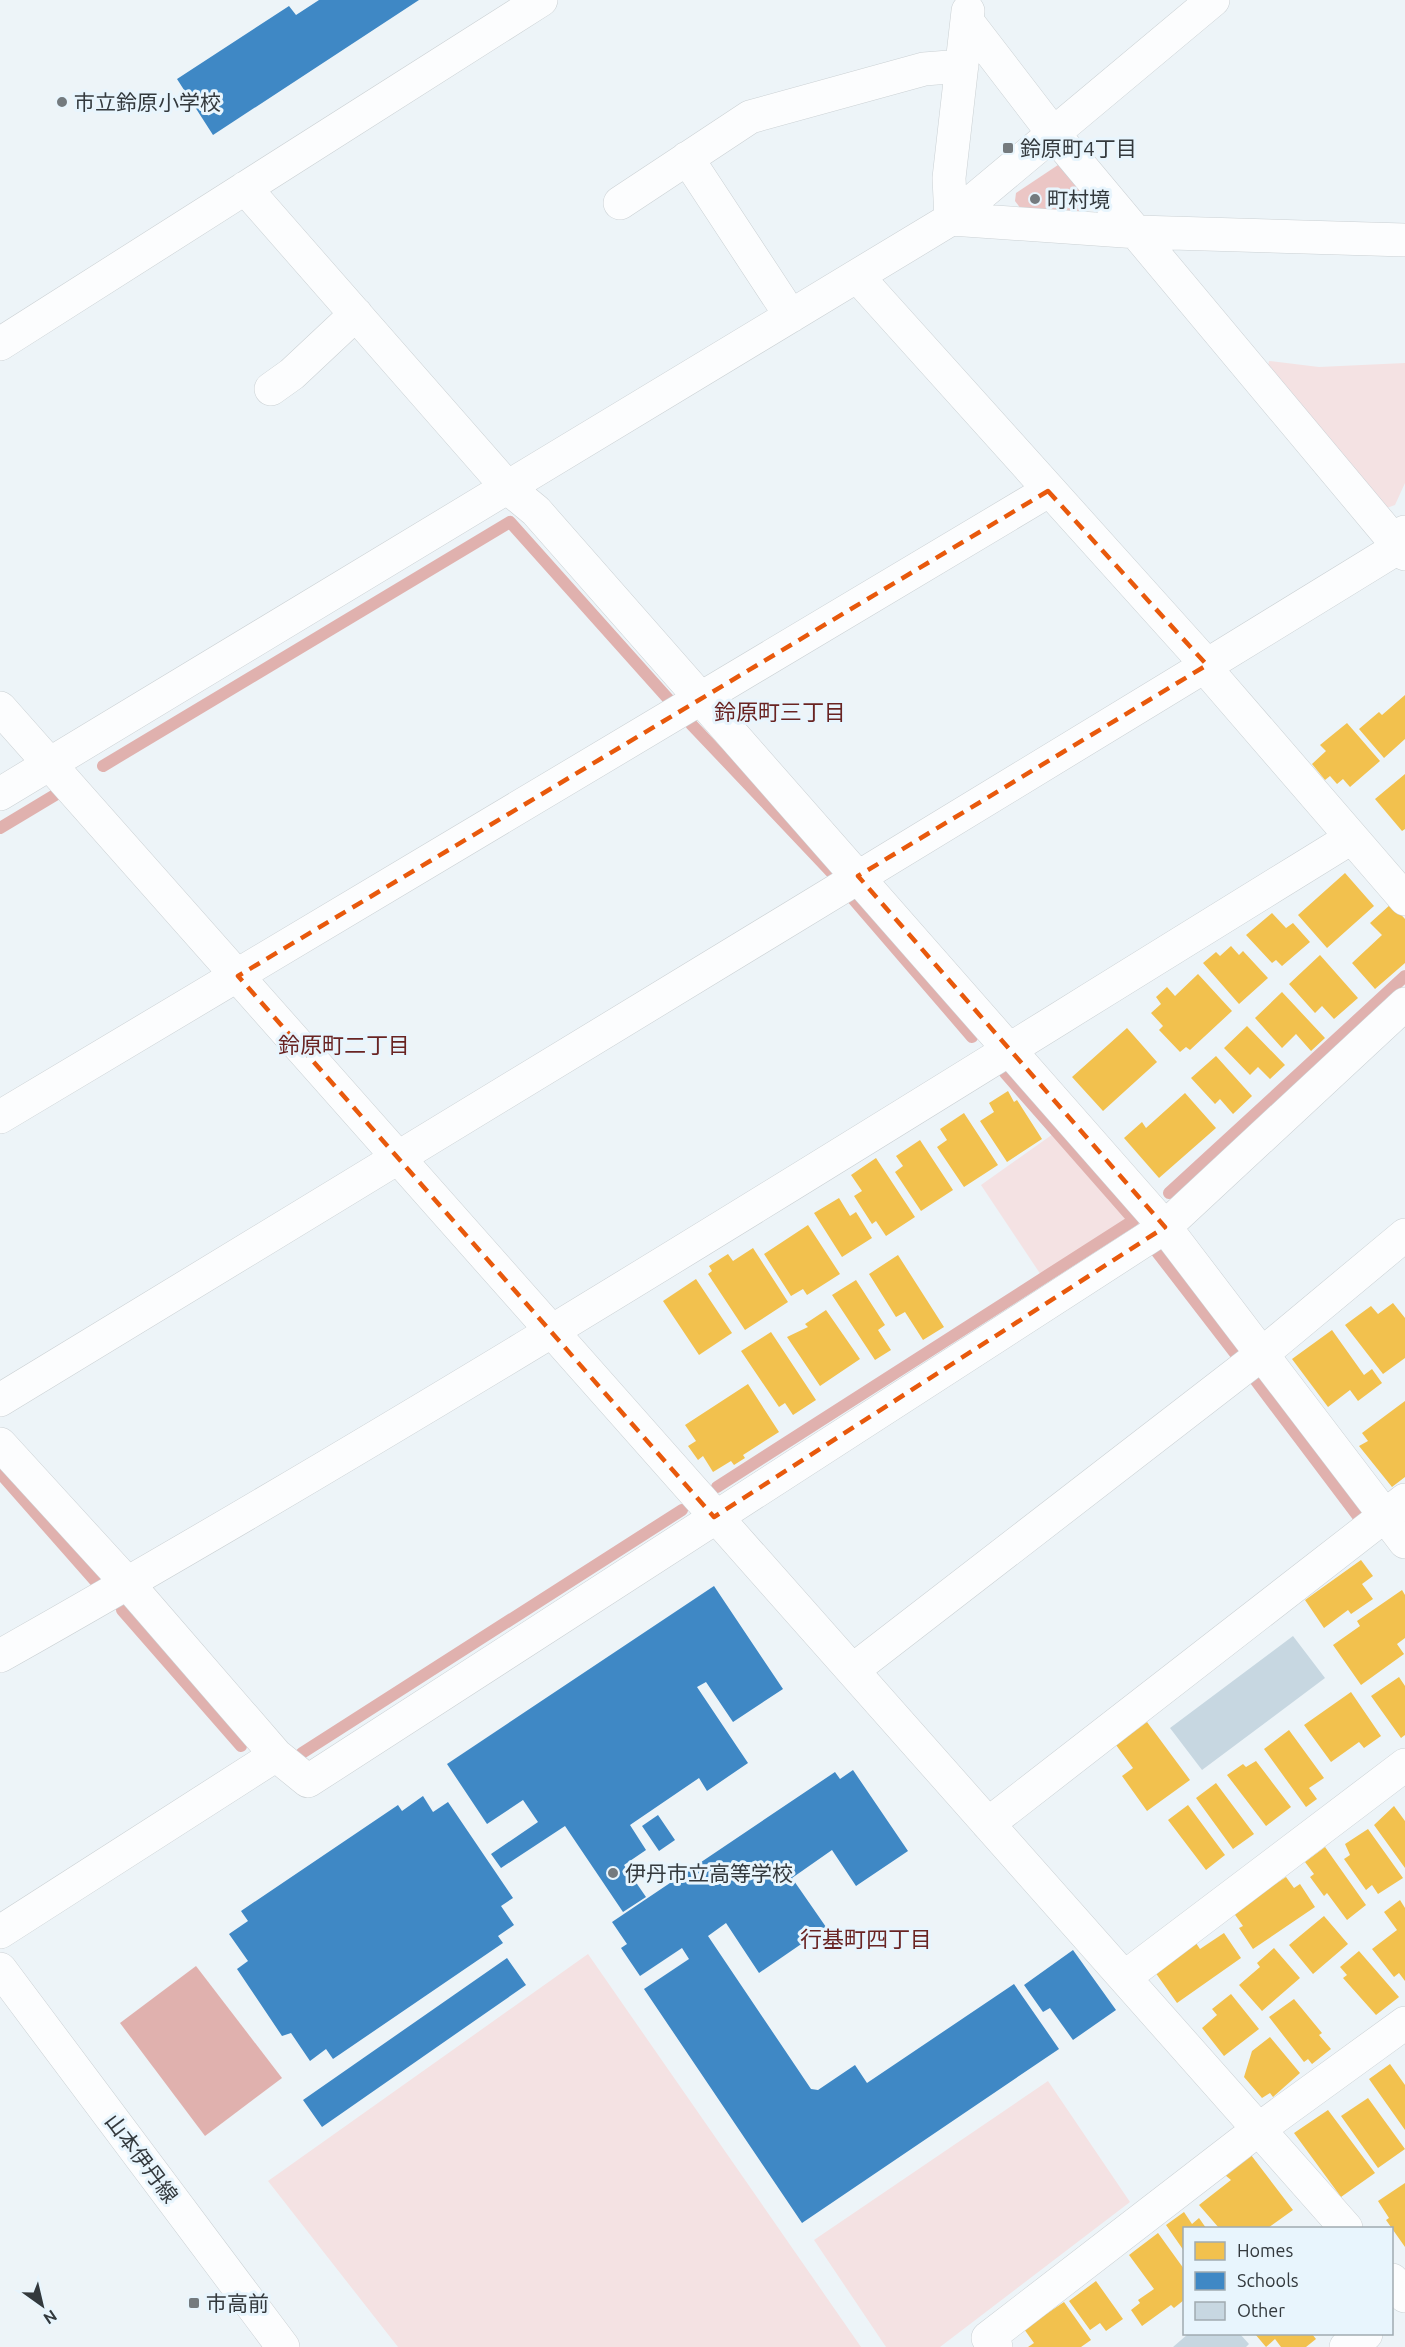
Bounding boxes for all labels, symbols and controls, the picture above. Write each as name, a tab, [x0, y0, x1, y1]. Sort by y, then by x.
place label: 市立鈴原小学校	[74, 90, 221, 114]
marker: 市立鈴原小学校	[55, 95, 69, 109]
place label: 鈴原町4丁目	[1020, 136, 1137, 160]
marker: 鈴原町4丁目	[1001, 141, 1015, 155]
place label: 町村境	[1047, 187, 1110, 211]
marker: 町村境	[1028, 192, 1042, 206]
district label: 鈴原町三丁目	[714, 699, 846, 724]
district label: 鈴原町二丁目	[278, 1032, 410, 1057]
place label: 伊丹市立高等学校	[625, 1861, 793, 1885]
marker: 伊丹市立高等学校	[606, 1866, 620, 1880]
district label: 行基町四丁目	[800, 1926, 932, 1951]
street label: 山本伊丹線	[101, 2109, 183, 2207]
legend	[1183, 2227, 1393, 2335]
text: Homes	[1237, 2240, 1294, 2260]
text: Schools	[1237, 2270, 1299, 2290]
north arrow	[12, 2275, 72, 2335]
place label: 市高前	[206, 2291, 269, 2315]
marker: 市高前	[187, 2296, 201, 2310]
text: Other	[1237, 2300, 1285, 2320]
text: N	[40, 2307, 60, 2328]

